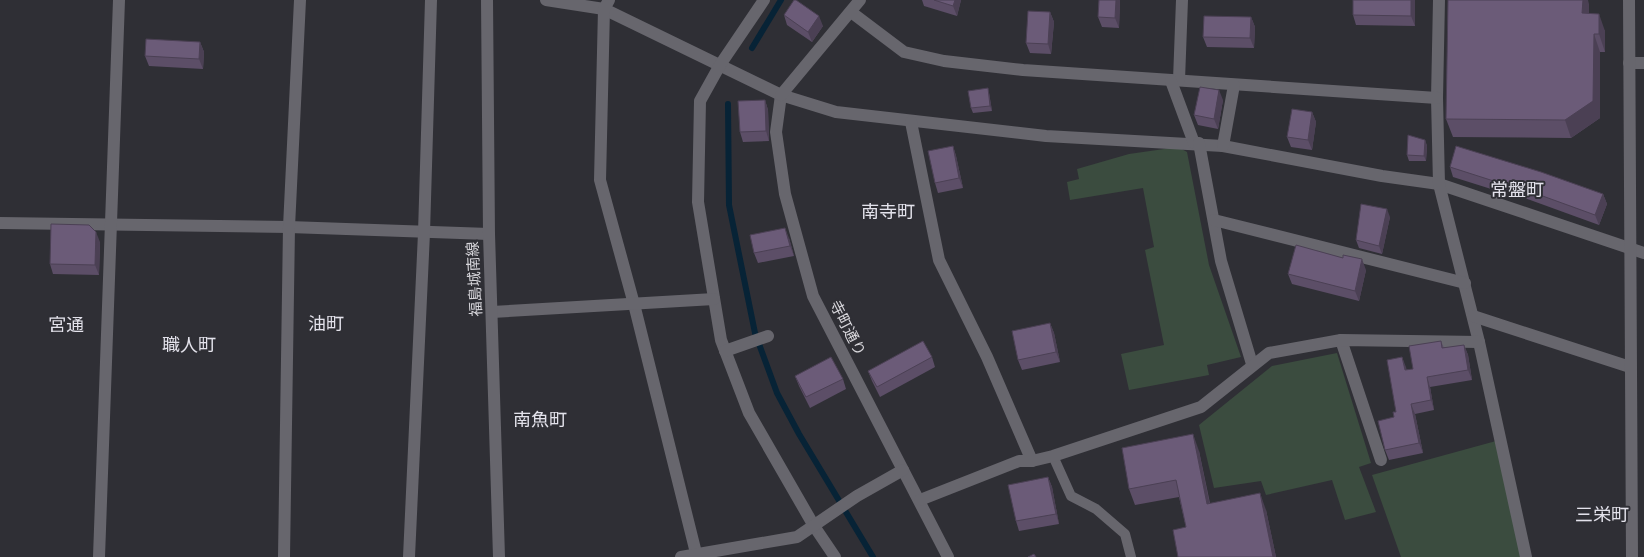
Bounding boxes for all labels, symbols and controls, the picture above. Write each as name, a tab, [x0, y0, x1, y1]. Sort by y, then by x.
district label: 常盤町	[1490, 176, 1544, 203]
district label: 南寺町	[861, 198, 915, 225]
street label: 福島城南線	[461, 241, 487, 317]
street label: 寺町通り	[824, 296, 872, 360]
district label: 油町	[308, 310, 344, 337]
district label: 宮通	[48, 311, 84, 338]
district label: 職人町	[162, 331, 216, 358]
district label: 南魚町	[513, 406, 567, 433]
district label: 三栄町	[1575, 501, 1629, 528]

